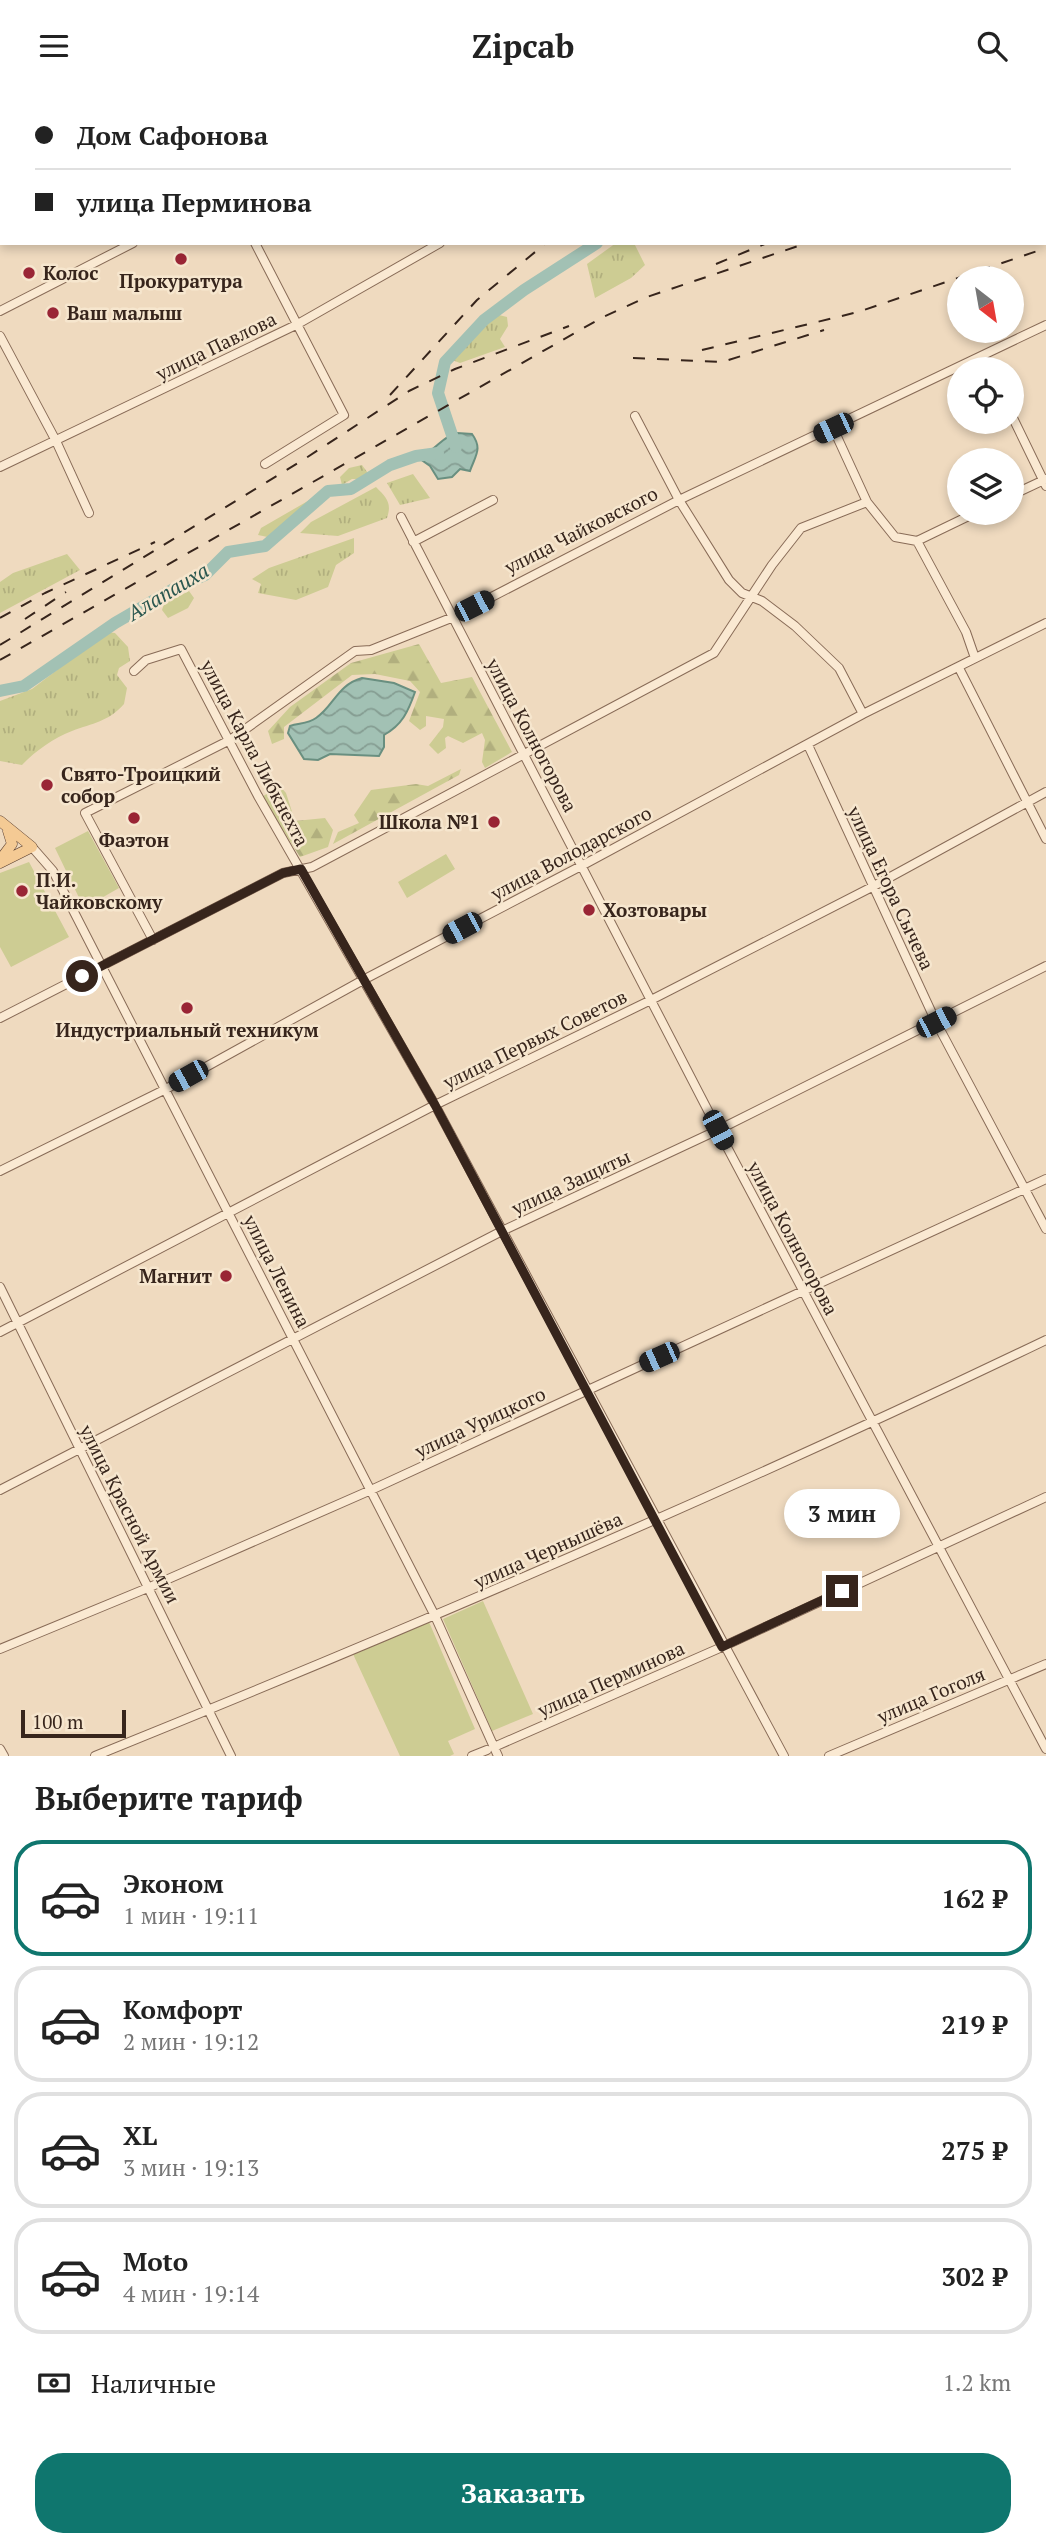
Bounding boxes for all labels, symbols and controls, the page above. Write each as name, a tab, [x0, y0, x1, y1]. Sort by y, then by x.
text: Zipcab	[472, 25, 574, 67]
icon: menu	[35, 27, 73, 65]
icon: search	[973, 27, 1011, 65]
text: Дом Сафонова	[77, 118, 268, 152]
text: улица Перминова	[77, 185, 312, 219]
marker: Прокуратура	[173, 251, 189, 267]
place label: Колос	[43, 260, 98, 285]
marker: Колос	[21, 265, 37, 281]
north arrow	[947, 266, 1024, 343]
map controls	[947, 266, 1024, 525]
place label: Прокуратура	[119, 268, 243, 293]
place label: Ваш малыш	[67, 300, 182, 325]
marker: Ваш малыш	[45, 305, 61, 321]
street label: улица Павлова	[151, 305, 280, 386]
button: locate	[947, 357, 1024, 434]
car	[810, 410, 857, 446]
button: layers	[947, 448, 1024, 525]
street label: улица Чайковского	[499, 480, 662, 580]
water label: Алапаиха	[120, 556, 214, 628]
car	[451, 587, 498, 625]
street label: улица Колногорова	[481, 653, 584, 816]
street label: улица Карла Либкнехта	[195, 654, 315, 851]
place label: Свято-Троицкий собор	[61, 761, 221, 808]
marker: Свято-Троицкий собор	[39, 777, 55, 793]
street label: улица Володарского	[485, 800, 655, 906]
street label: улица Егора Сычева	[842, 801, 941, 974]
place label: Школа №1	[379, 809, 480, 834]
marker: Фаэтон	[126, 810, 142, 826]
marker: Школа №1	[486, 814, 502, 830]
place label: Фаэтон	[99, 827, 170, 852]
place label: П.И. Чайковскому	[36, 867, 163, 914]
marker: П.И. Чайковскому	[14, 883, 30, 899]
place label: Хозтовары	[603, 897, 707, 922]
marker: Хозтовары	[581, 902, 597, 918]
car	[439, 909, 486, 947]
route start	[66, 960, 98, 992]
street label: улица Первых Советов	[438, 983, 631, 1094]
marker: Индустриальный техникум	[179, 1000, 195, 1016]
car	[913, 1003, 960, 1041]
place label: Индустриальный техникум	[55, 1017, 319, 1042]
car	[165, 1057, 212, 1095]
car	[699, 1107, 738, 1153]
street label: улица Защиты	[506, 1143, 634, 1220]
street label: улица Колногорова	[742, 1156, 845, 1319]
street label: улица Ленина	[238, 1209, 317, 1332]
place label: Магнит	[139, 1263, 213, 1288]
marker: Магнит	[218, 1268, 234, 1284]
car	[636, 1339, 683, 1375]
street label: улица Урицкого	[410, 1380, 549, 1463]
street label: улица Красной Армии	[74, 1419, 186, 1607]
callout: 3 мин	[784, 1489, 900, 1539]
text: 3 мин	[808, 1498, 876, 1529]
street label: улица Чернышёва	[469, 1505, 626, 1594]
route end	[826, 1575, 858, 1607]
street label: улица Перминова	[533, 1635, 689, 1723]
street label: улица Гоголя	[872, 1661, 989, 1729]
scale bar	[21, 1707, 126, 1739]
text: 100 m	[32, 1709, 83, 1734]
text: Выберите тариф	[35, 1777, 303, 1819]
text: Эконом	[123, 1866, 224, 1900]
icon: car	[39, 1867, 102, 1930]
text: 162 ₽	[941, 1881, 1007, 1915]
text: 1 мин · 19:11	[123, 1900, 259, 1931]
text: Комфорт	[123, 1992, 242, 2026]
icon: car	[39, 1993, 102, 2056]
text: 219 ₽	[941, 2007, 1007, 2041]
text: 2 мин · 19:12	[123, 2026, 259, 2057]
text: XL	[123, 2118, 157, 2152]
icon: car	[39, 2119, 102, 2182]
text: 275 ₽	[941, 2133, 1007, 2167]
text: 3 мин · 19:13	[123, 2152, 259, 2183]
text: Moto	[123, 2244, 188, 2278]
icon: car	[39, 2245, 102, 2308]
text: 302 ₽	[941, 2259, 1007, 2293]
text: 4 мин · 19:14	[123, 2278, 259, 2309]
icon: cash	[35, 2364, 73, 2402]
text: Наличные	[91, 2366, 216, 2400]
text: 1.2 km	[943, 2367, 1011, 2398]
button: Заказать	[35, 2453, 1011, 2533]

